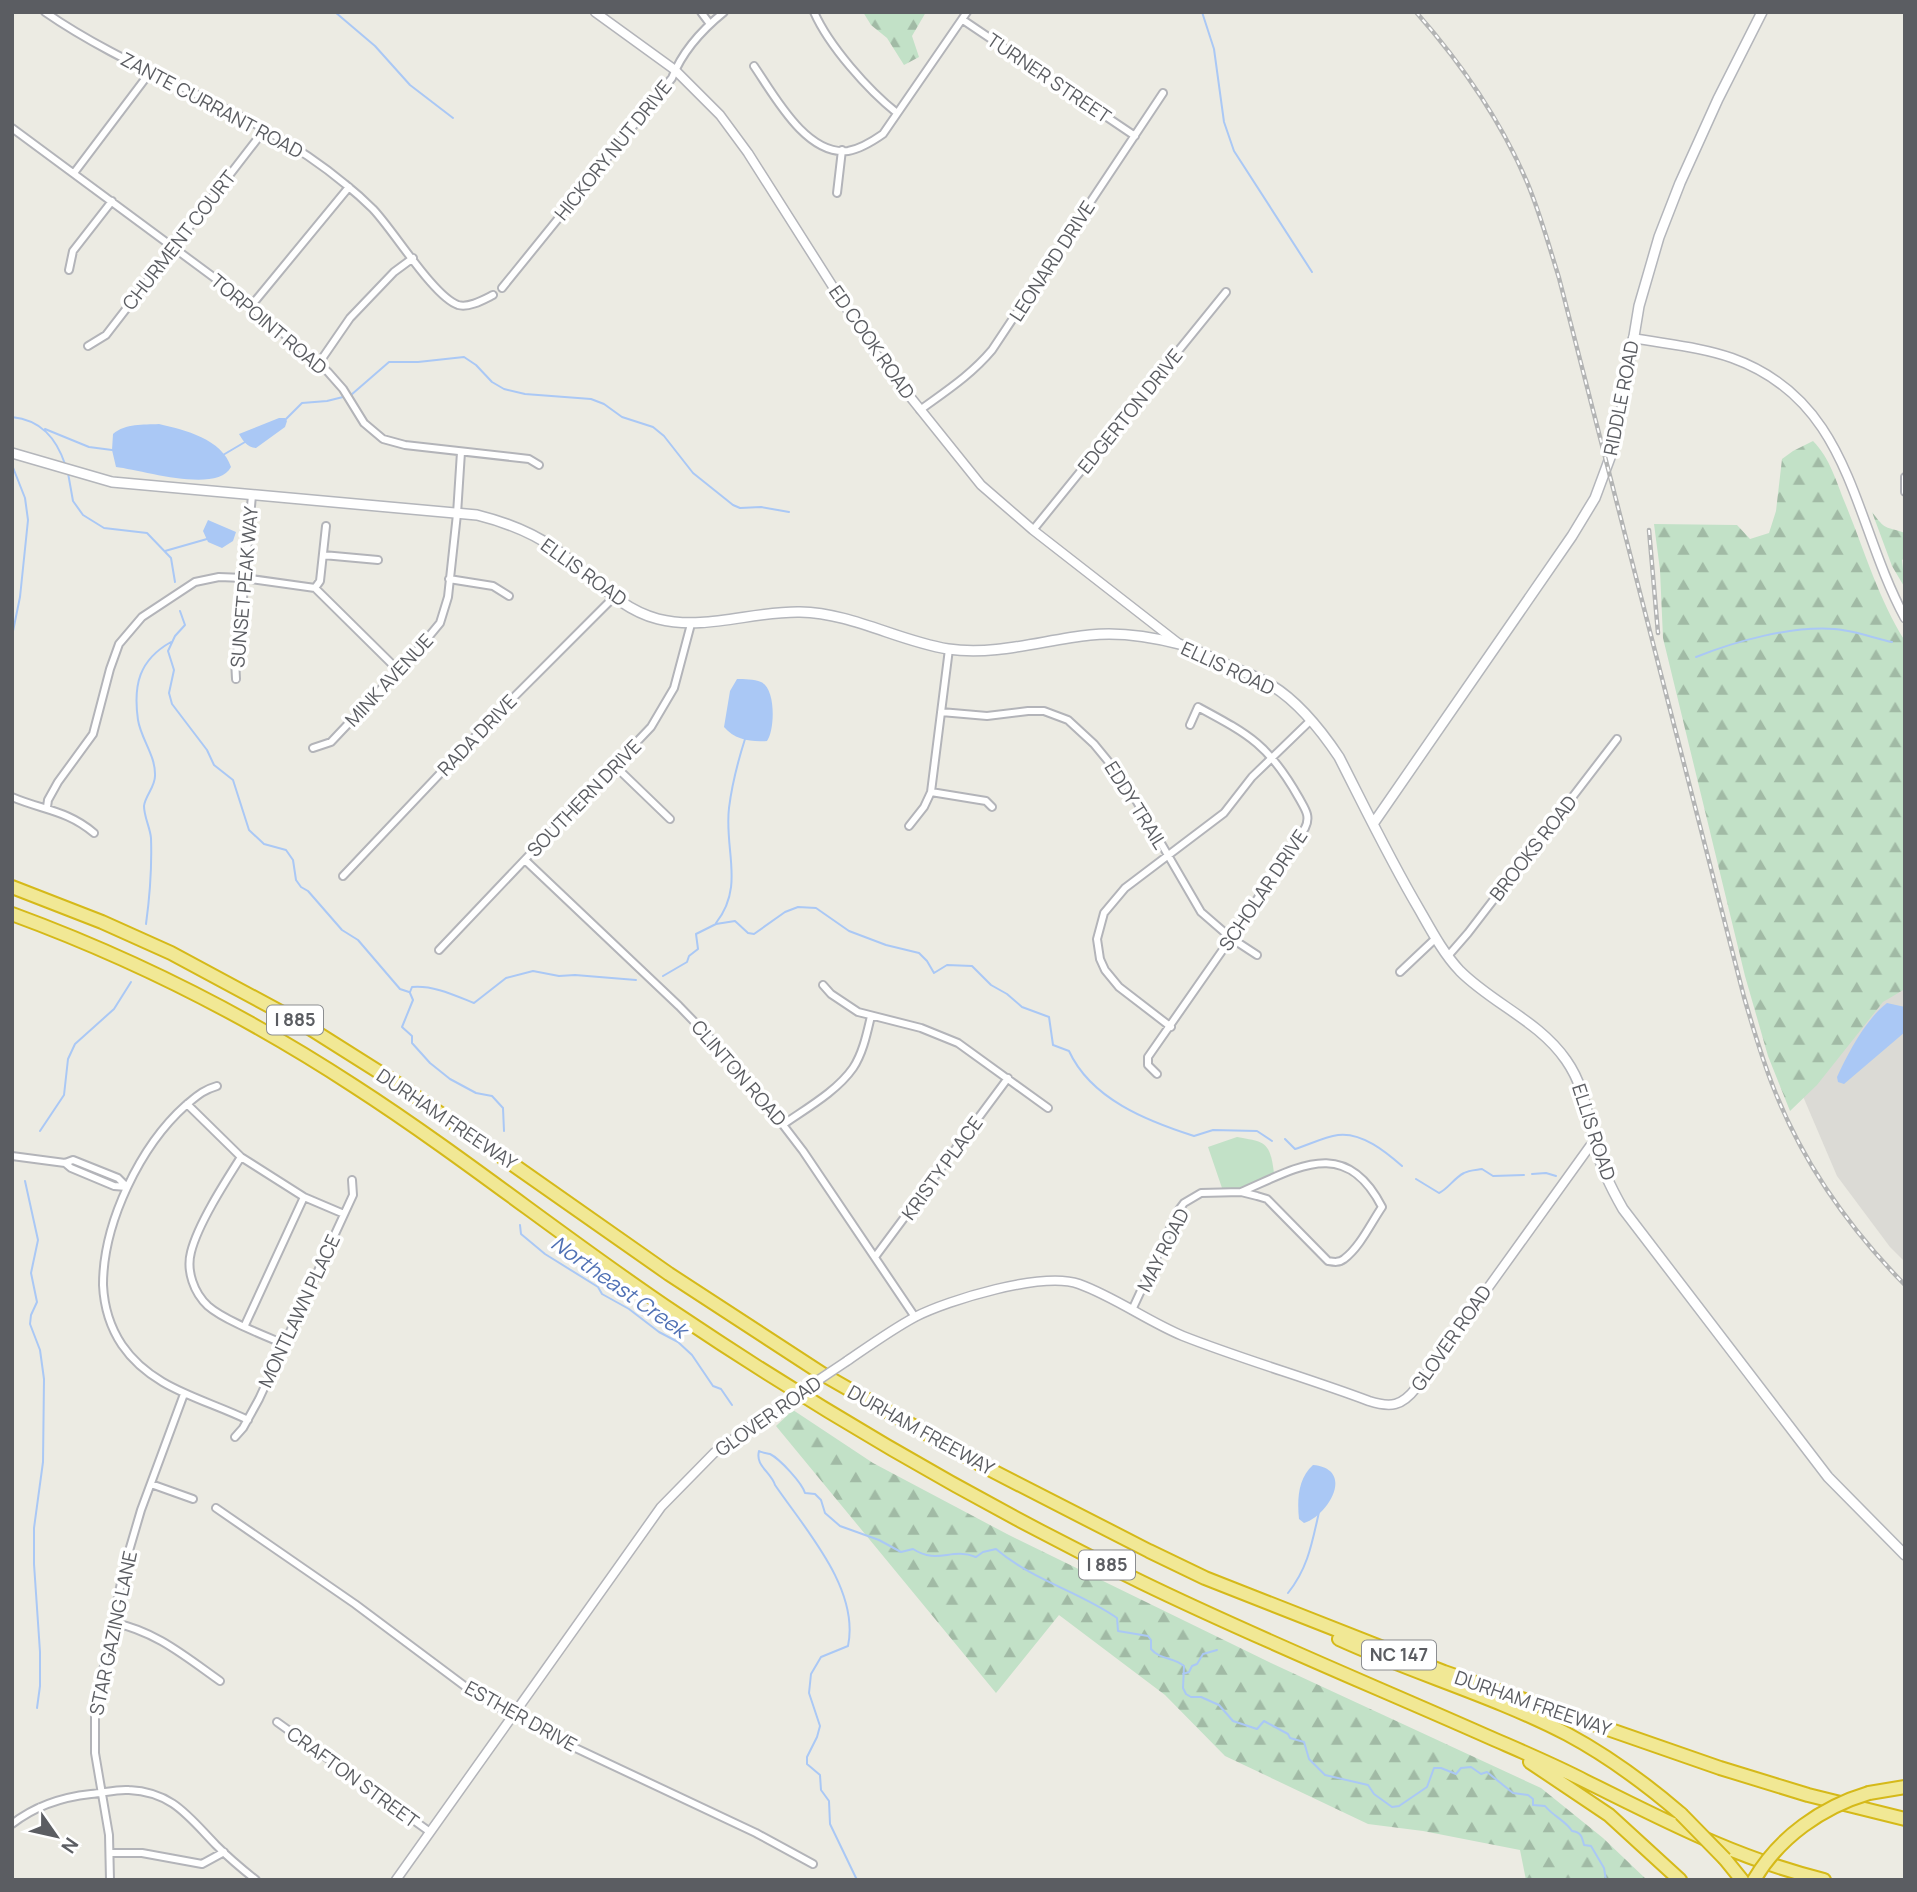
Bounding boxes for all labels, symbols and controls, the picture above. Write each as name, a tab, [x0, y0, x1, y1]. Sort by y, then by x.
street label: TURNER STREET	[982, 27, 1117, 129]
street label: ZANTE CURRANT ROAD	[116, 46, 308, 164]
street label: HICKORY NUT DRIVE	[548, 75, 678, 225]
street label: CHURMENT COURT	[116, 164, 242, 315]
street label: LEONARD DRIVE	[1003, 196, 1101, 326]
street label: TORPOINT ROAD	[205, 268, 333, 380]
street label: ED COOK ROAD	[823, 280, 921, 404]
street label: RIDDLE ROAD	[1597, 338, 1645, 458]
street label: EDGERTON DRIVE	[1072, 343, 1188, 479]
street label: SUNSET PEAK WAY	[224, 505, 264, 669]
street label: ELLIS ROAD	[536, 532, 632, 612]
street label: MINK AVENUE	[339, 628, 439, 732]
street label: ELLIS ROAD	[1177, 635, 1279, 701]
street label: RADA DRIVE	[432, 689, 522, 781]
street label: SOUTHERN DRIVE	[521, 733, 647, 863]
street label: EDDY TRAIL	[1099, 756, 1173, 854]
street label: BROOKS ROAD	[1484, 790, 1582, 906]
street label: SCHOLAR DRIVE	[1213, 824, 1313, 956]
road number: I 885	[267, 1006, 323, 1035]
street label: CLINTON ROAD	[686, 1014, 792, 1132]
street label: DURHAM FREEWAY	[372, 1062, 523, 1176]
street label: ELLIS ROAD	[1566, 1080, 1622, 1184]
street label: KRISTY PLACE	[896, 1111, 988, 1225]
street label: MAY ROAD	[1131, 1204, 1195, 1296]
water label: Northeast Creek	[546, 1229, 695, 1345]
street label: MONTLAWN PLACE	[252, 1230, 346, 1392]
street label: GLOVER ROAD	[1405, 1280, 1497, 1396]
street label: GLOVER ROAD	[710, 1370, 826, 1462]
street label: DURHAM FREEWAY	[843, 1379, 999, 1481]
street label: STAR GAZING LANE	[83, 1548, 143, 1718]
road number: I 885	[1079, 1550, 1135, 1580]
road number: NC 147	[1362, 1640, 1436, 1670]
street label: DURHAM FREEWAY	[1451, 1664, 1615, 1742]
street label: ESTHER DRIVE	[460, 1674, 582, 1758]
street label: CRAFTON STREET	[282, 1720, 425, 1834]
north arrow	[21, 1801, 91, 1871]
text: N	[55, 1833, 85, 1858]

